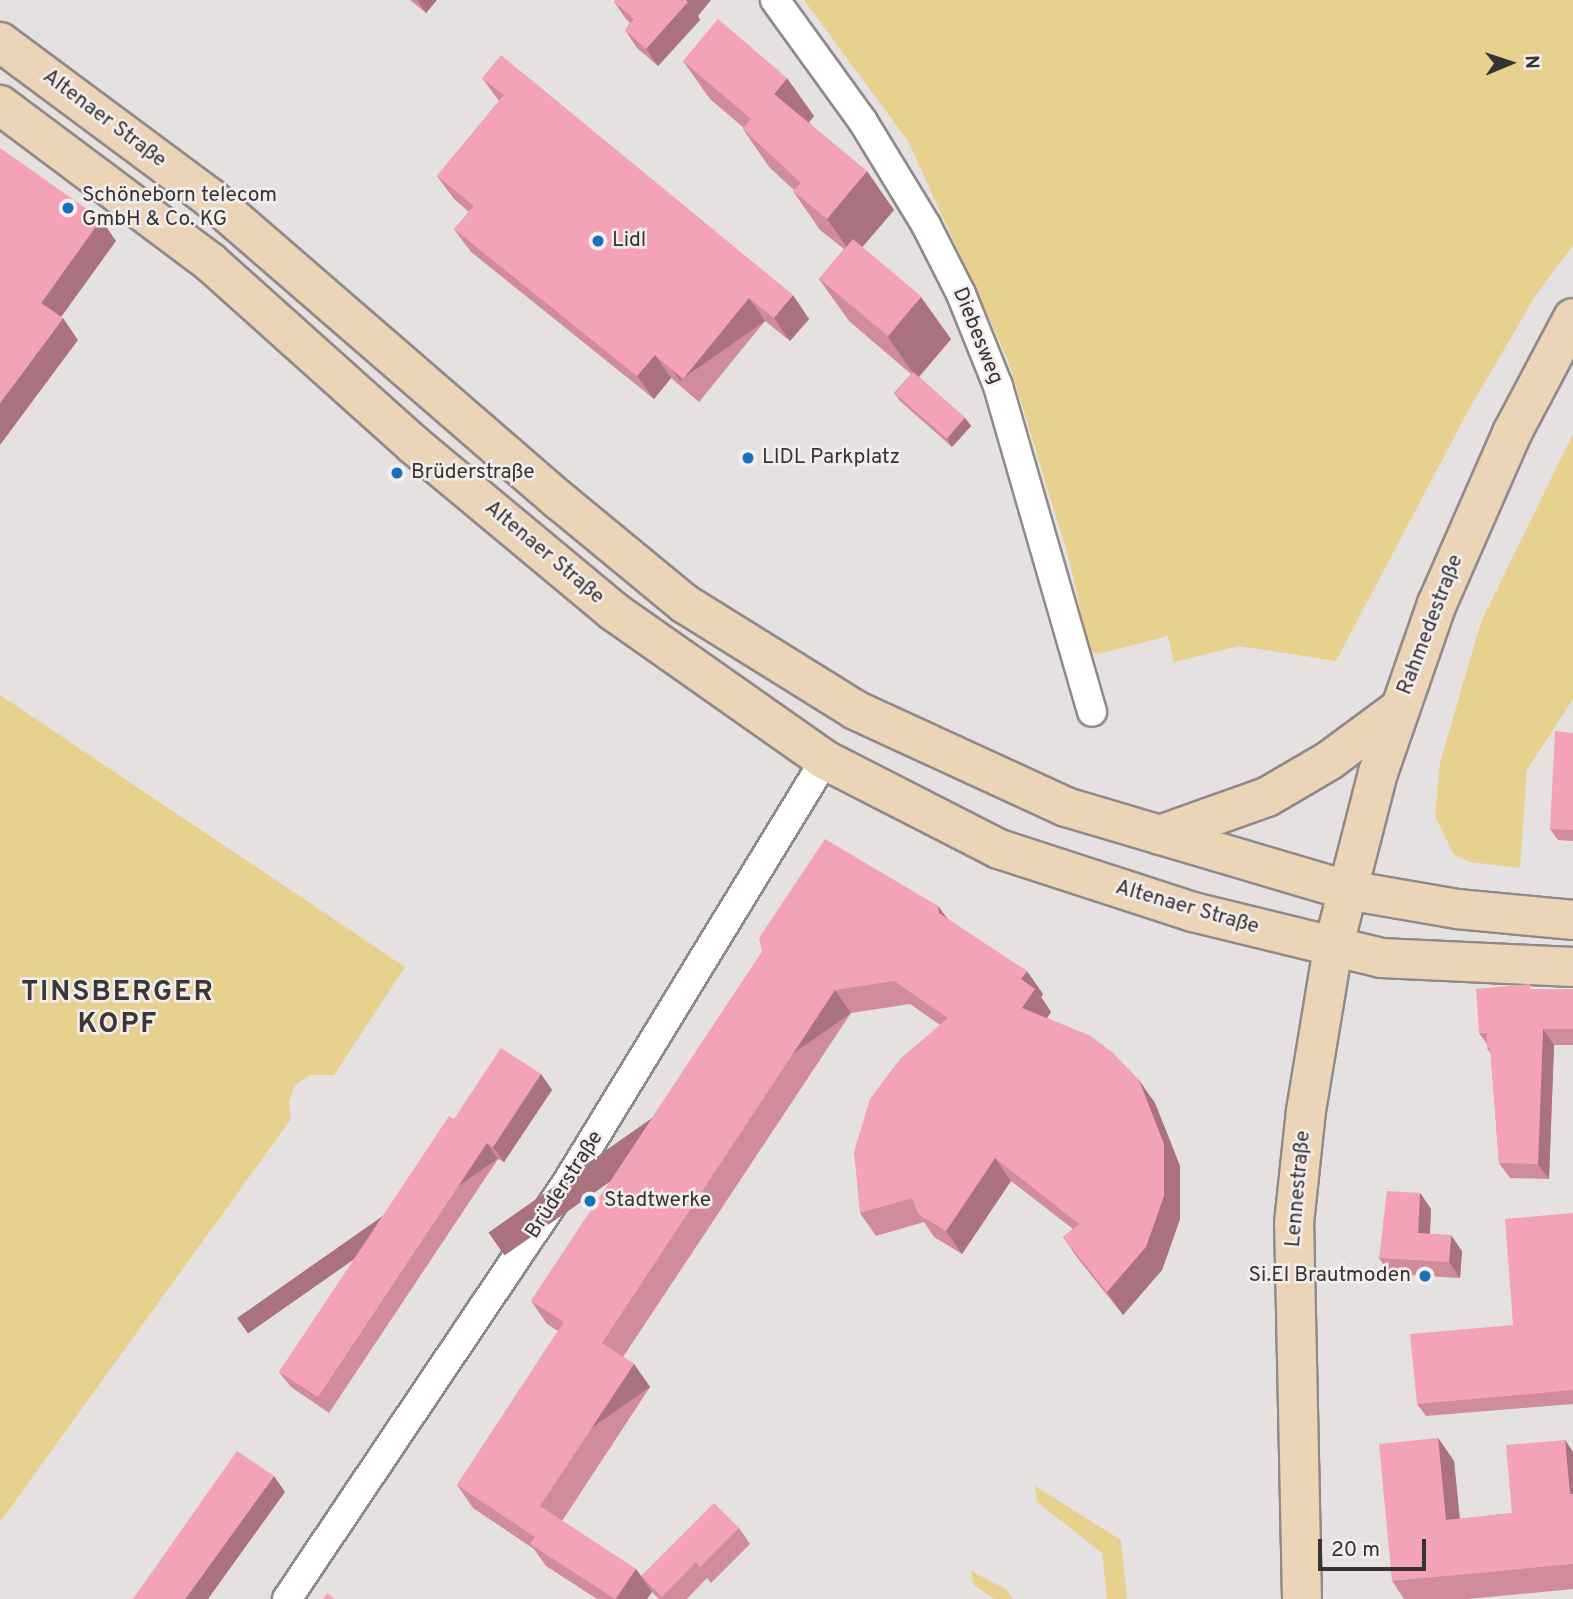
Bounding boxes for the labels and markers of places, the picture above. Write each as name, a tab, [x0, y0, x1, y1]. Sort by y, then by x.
place label: Schöneborn telecom GmbH & Co. KG	[82, 183, 277, 233]
marker: Schöneborn telecom GmbH & Co. KG	[60, 200, 76, 216]
place label: Lidl	[612, 228, 646, 254]
marker: Lidl	[590, 233, 606, 249]
place label: LIDL Parkplatz	[762, 445, 900, 471]
marker: LIDL Parkplatz	[740, 450, 756, 466]
place label: Brüderstraße	[411, 460, 534, 486]
marker: Brüderstraße	[389, 465, 405, 481]
place label: Stadtwerke	[604, 1188, 711, 1214]
marker: Stadtwerke	[582, 1193, 598, 1209]
place label: Si.El Brautmoden	[1249, 1263, 1411, 1289]
marker: Si.El Brautmoden	[1417, 1268, 1433, 1284]

